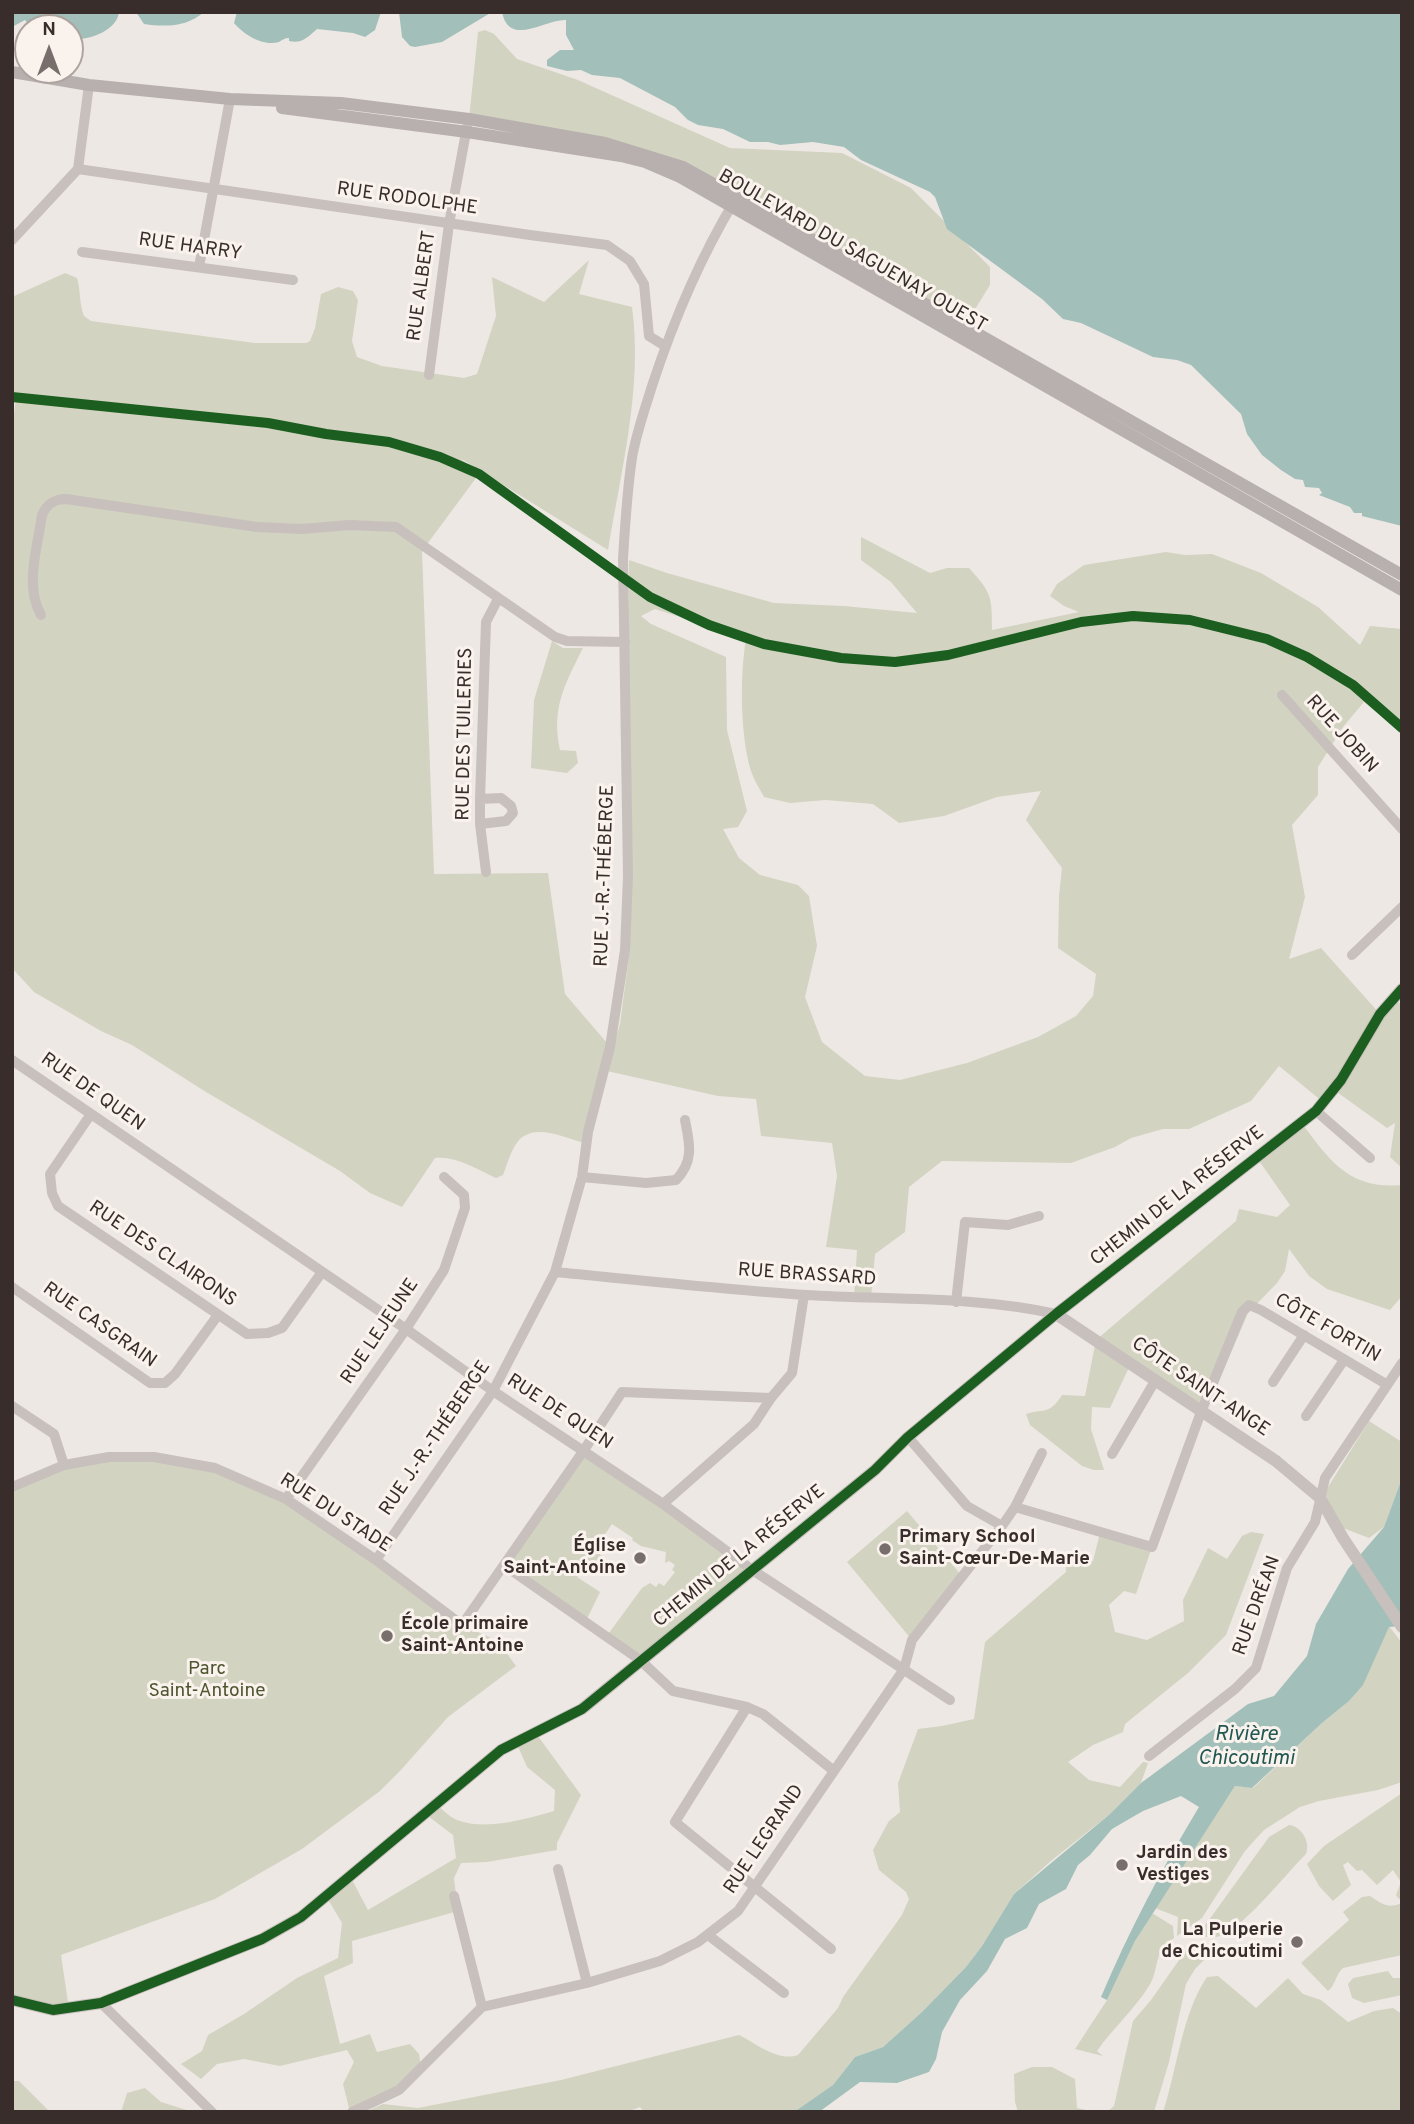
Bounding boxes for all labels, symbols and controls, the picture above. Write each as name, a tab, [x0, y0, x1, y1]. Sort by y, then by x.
north arrow	[14, 14, 84, 84]
text: N	[42, 18, 56, 42]
street label: BOULEVARD DU SAGUENAY OUEST	[714, 166, 990, 338]
street label: RUE RODOLPHE	[335, 179, 479, 221]
street label: RUE HARRY	[137, 229, 243, 267]
street label: RUE ALBERT	[404, 229, 442, 343]
street label: RUE DES TUILERIES	[453, 647, 479, 821]
street label: RUE JOBIN	[1300, 691, 1382, 779]
street label: RUE J.-R.-THÉBERGE	[591, 785, 621, 967]
street label: RUE DE QUEN	[36, 1049, 148, 1137]
street label: CHEMIN DE LA RÉSERVE	[1087, 1122, 1269, 1272]
street label: RUE DES CLAIRONS	[84, 1197, 240, 1313]
street label: RUE BRASSARD	[737, 1260, 877, 1292]
street label: RUE LEJEUNE	[337, 1275, 425, 1389]
street label: RUE CASGRAIN	[38, 1278, 160, 1374]
street label: CÔTE FORTIN	[1270, 1290, 1384, 1368]
street label: CÔTE SAINT-ANGE	[1127, 1333, 1273, 1443]
street label: RUE J.-R.-THÉBERGE	[376, 1357, 496, 1521]
street label: RUE DE QUEN	[502, 1370, 616, 1456]
street label: RUE DU STADE	[275, 1469, 395, 1559]
street label: CHEMIN DE LA RÉSERVE	[650, 1481, 830, 1633]
place label: Primary School Saint-Cœur-De-Marie	[899, 1527, 1090, 1571]
place label: Église Saint-Antoine	[503, 1536, 626, 1580]
marker: Primary School Saint-Cœur-De-Marie	[877, 1541, 893, 1557]
marker: Église Saint-Antoine	[632, 1550, 648, 1566]
street label: RUE DRÉAN	[1229, 1553, 1287, 1659]
place label: École primaire Saint-Antoine	[401, 1614, 529, 1658]
marker: École primaire Saint-Antoine	[379, 1628, 395, 1644]
park label: Parc Saint-Antoine	[148, 1659, 266, 1703]
water label: Rivière Chicoutimi	[1198, 1723, 1294, 1773]
street label: RUE LEGRAND	[720, 1781, 810, 1899]
place label: Jardin des Vestiges	[1136, 1843, 1228, 1887]
marker: Jardin des Vestiges	[1114, 1857, 1130, 1873]
place label: La Pulperie de Chicoutimi	[1161, 1920, 1283, 1964]
marker: La Pulperie de Chicoutimi	[1289, 1934, 1305, 1950]

